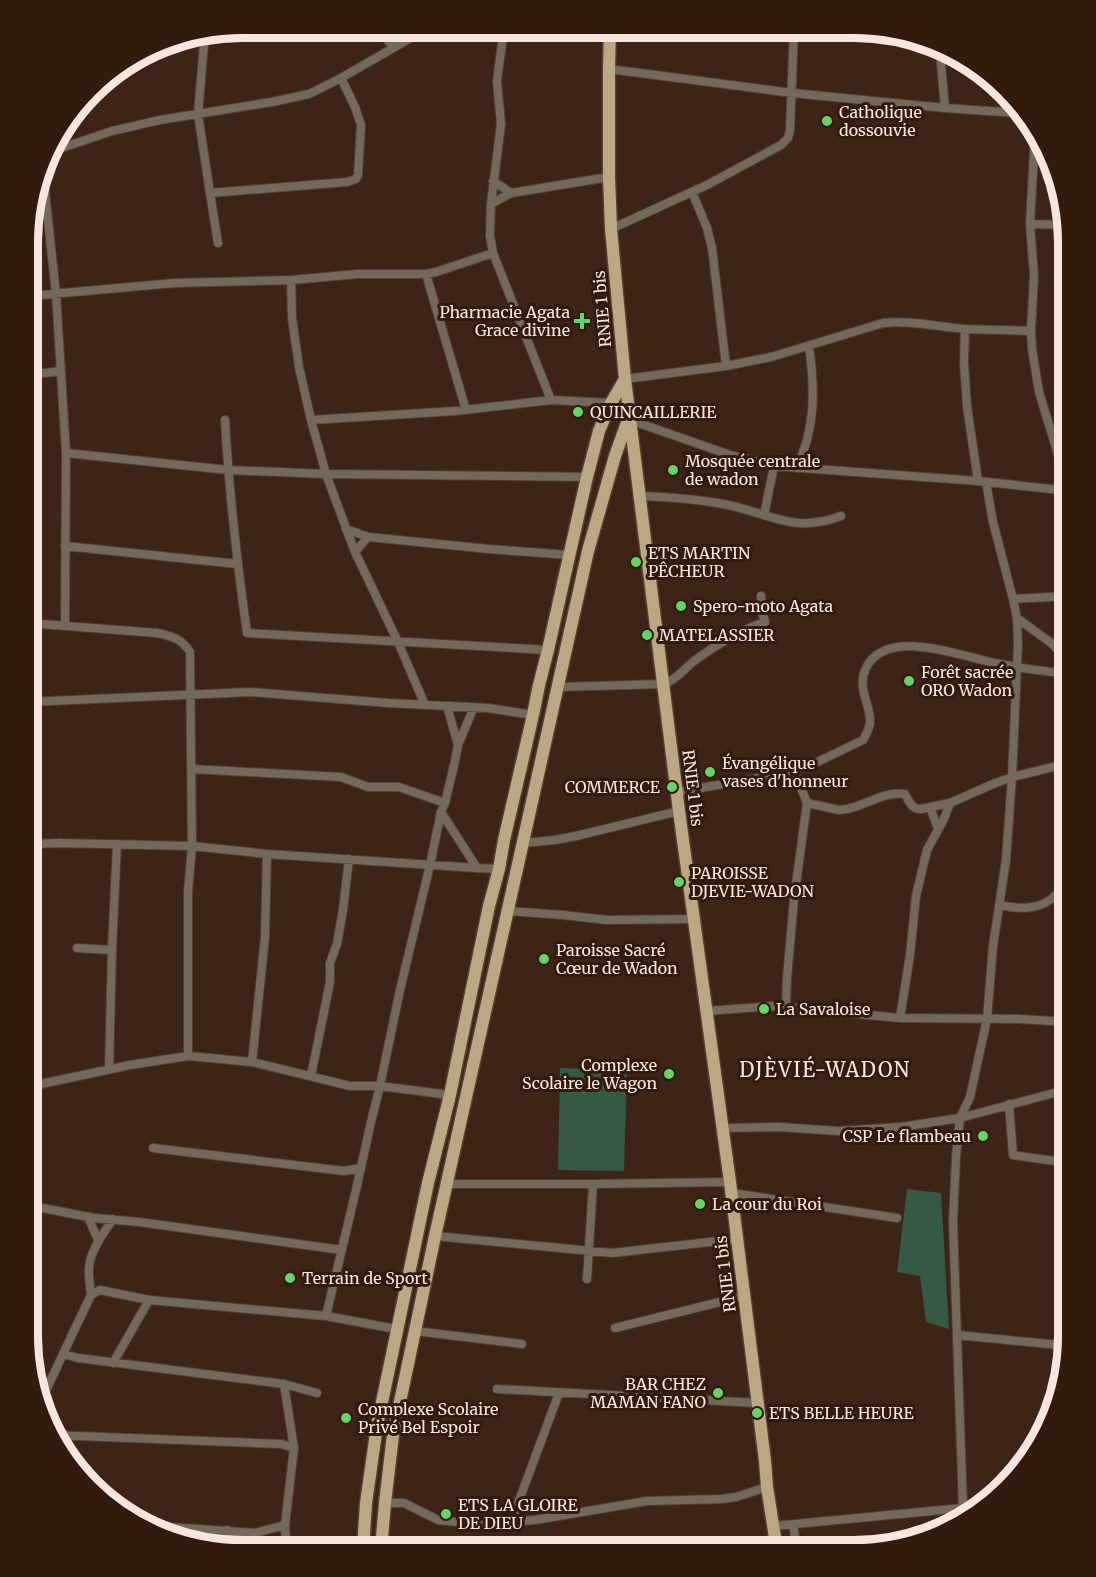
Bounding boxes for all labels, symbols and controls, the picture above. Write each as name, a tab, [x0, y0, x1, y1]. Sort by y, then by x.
place label: Catholique dossouvie	[839, 102, 922, 140]
marker: Catholique dossouvie	[820, 114, 834, 128]
street label: RNIE 1 bis	[589, 270, 615, 348]
place label: Pharmacie Agata Grace divine	[439, 302, 570, 340]
marker: Pharmacie Agata Grace divine	[575, 314, 589, 328]
place label: QUINCAILLERIE	[590, 402, 717, 422]
marker: QUINCAILLERIE	[571, 405, 585, 419]
place label: Mosquée centrale de wadon	[685, 451, 820, 489]
marker: Mosquée centrale de wadon	[666, 463, 680, 477]
place label: ETS MARTIN PÊCHEUR	[648, 543, 751, 581]
marker: ETS MARTIN PÊCHEUR	[629, 555, 643, 569]
place label: Spero-moto Agata	[693, 596, 834, 616]
marker: Spero-moto Agata	[674, 599, 688, 613]
place label: MATELASSIER	[659, 625, 775, 645]
marker: MATELASSIER	[640, 628, 654, 642]
place label: Forêt sacrée ORO Wadon	[921, 662, 1013, 700]
marker: Forêt sacrée ORO Wadon	[902, 674, 916, 688]
street label: RNIE 1 bis	[678, 749, 708, 828]
place label: Évangélique vases d'honneur	[721, 753, 848, 791]
marker: Évangélique vases d'honneur	[703, 765, 717, 779]
place label: COMMERCE	[565, 777, 661, 797]
marker: COMMERCE	[665, 780, 679, 794]
place label: PAROISSE DJEVIE-WADON	[691, 863, 814, 901]
marker: PAROISSE DJEVIE-WADON	[672, 875, 686, 889]
place label: Paroisse Sacré Cœur de Wadon	[556, 940, 678, 978]
marker: Paroisse Sacré Cœur de Wadon	[537, 952, 551, 966]
place label: La Savaloise	[776, 999, 870, 1019]
marker: La Savaloise	[757, 1002, 771, 1016]
place label: Complexe Scolaire le Wagon	[522, 1055, 657, 1093]
district label: DJÈVIÉ-WADON	[739, 1055, 911, 1082]
marker: Complexe Scolaire le Wagon	[662, 1067, 676, 1081]
place label: CSP Le flambeau	[842, 1126, 971, 1146]
marker: CSP Le flambeau	[976, 1129, 990, 1143]
place label: La cour du Roi	[712, 1194, 822, 1214]
marker: La cour du Roi	[693, 1197, 707, 1211]
street label: RNIE 1 bis	[710, 1234, 740, 1313]
place label: Terrain de Sport	[302, 1268, 428, 1288]
marker: Terrain de Sport	[283, 1271, 297, 1285]
place label: BAR CHEZ MAMAN FANO	[590, 1374, 706, 1412]
marker: BAR CHEZ MAMAN FANO	[711, 1386, 725, 1400]
place label: Complexe Scolaire Privé Bel Espoir	[358, 1399, 498, 1437]
place label: ETS BELLE HEURE	[769, 1403, 915, 1423]
marker: ETS BELLE HEURE	[750, 1406, 764, 1420]
marker: Complexe Scolaire Privé Bel Espoir	[339, 1411, 353, 1425]
place label: ETS LA GLOIRE DE DIEU	[458, 1495, 579, 1533]
marker: ETS LA GLOIRE DE DIEU	[439, 1507, 453, 1521]

